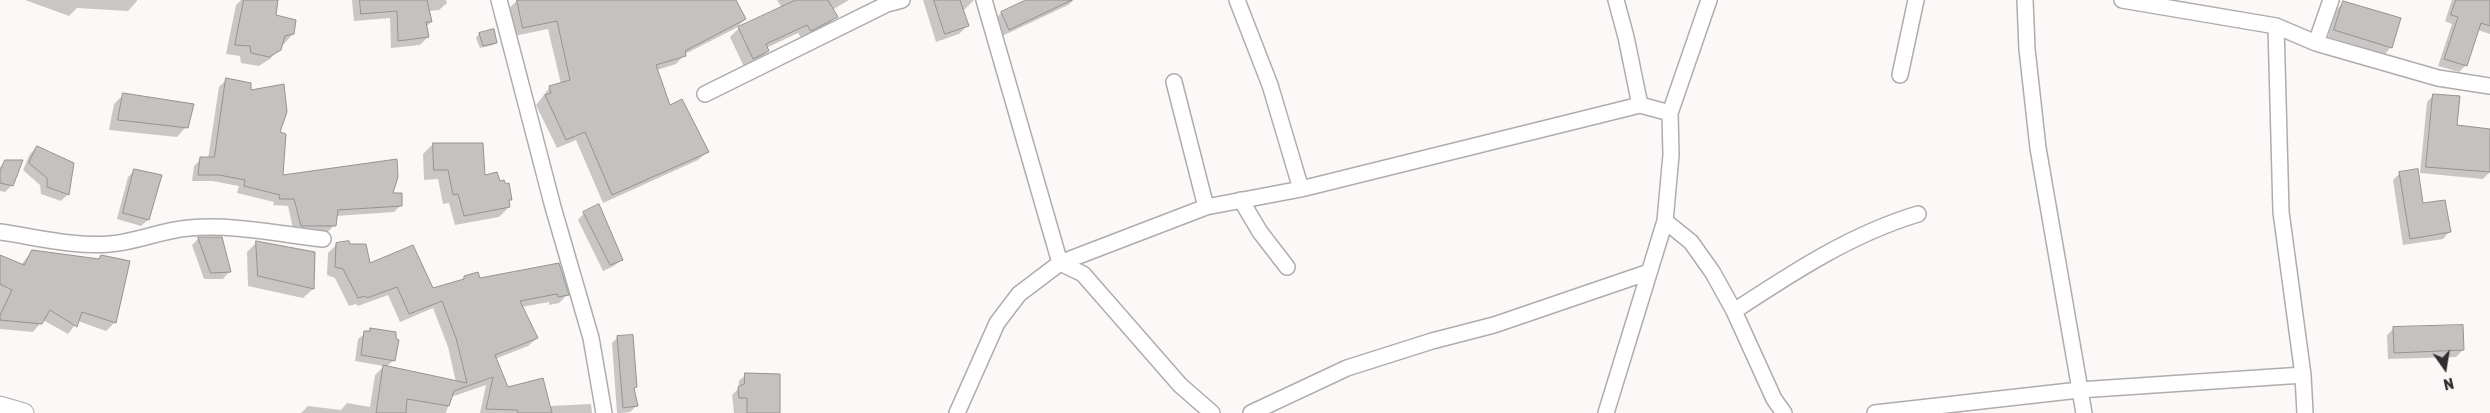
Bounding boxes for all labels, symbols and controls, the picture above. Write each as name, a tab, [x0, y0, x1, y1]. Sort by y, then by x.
north arrow	[2420, 343, 2470, 393]
text: N	[2442, 374, 2455, 393]

